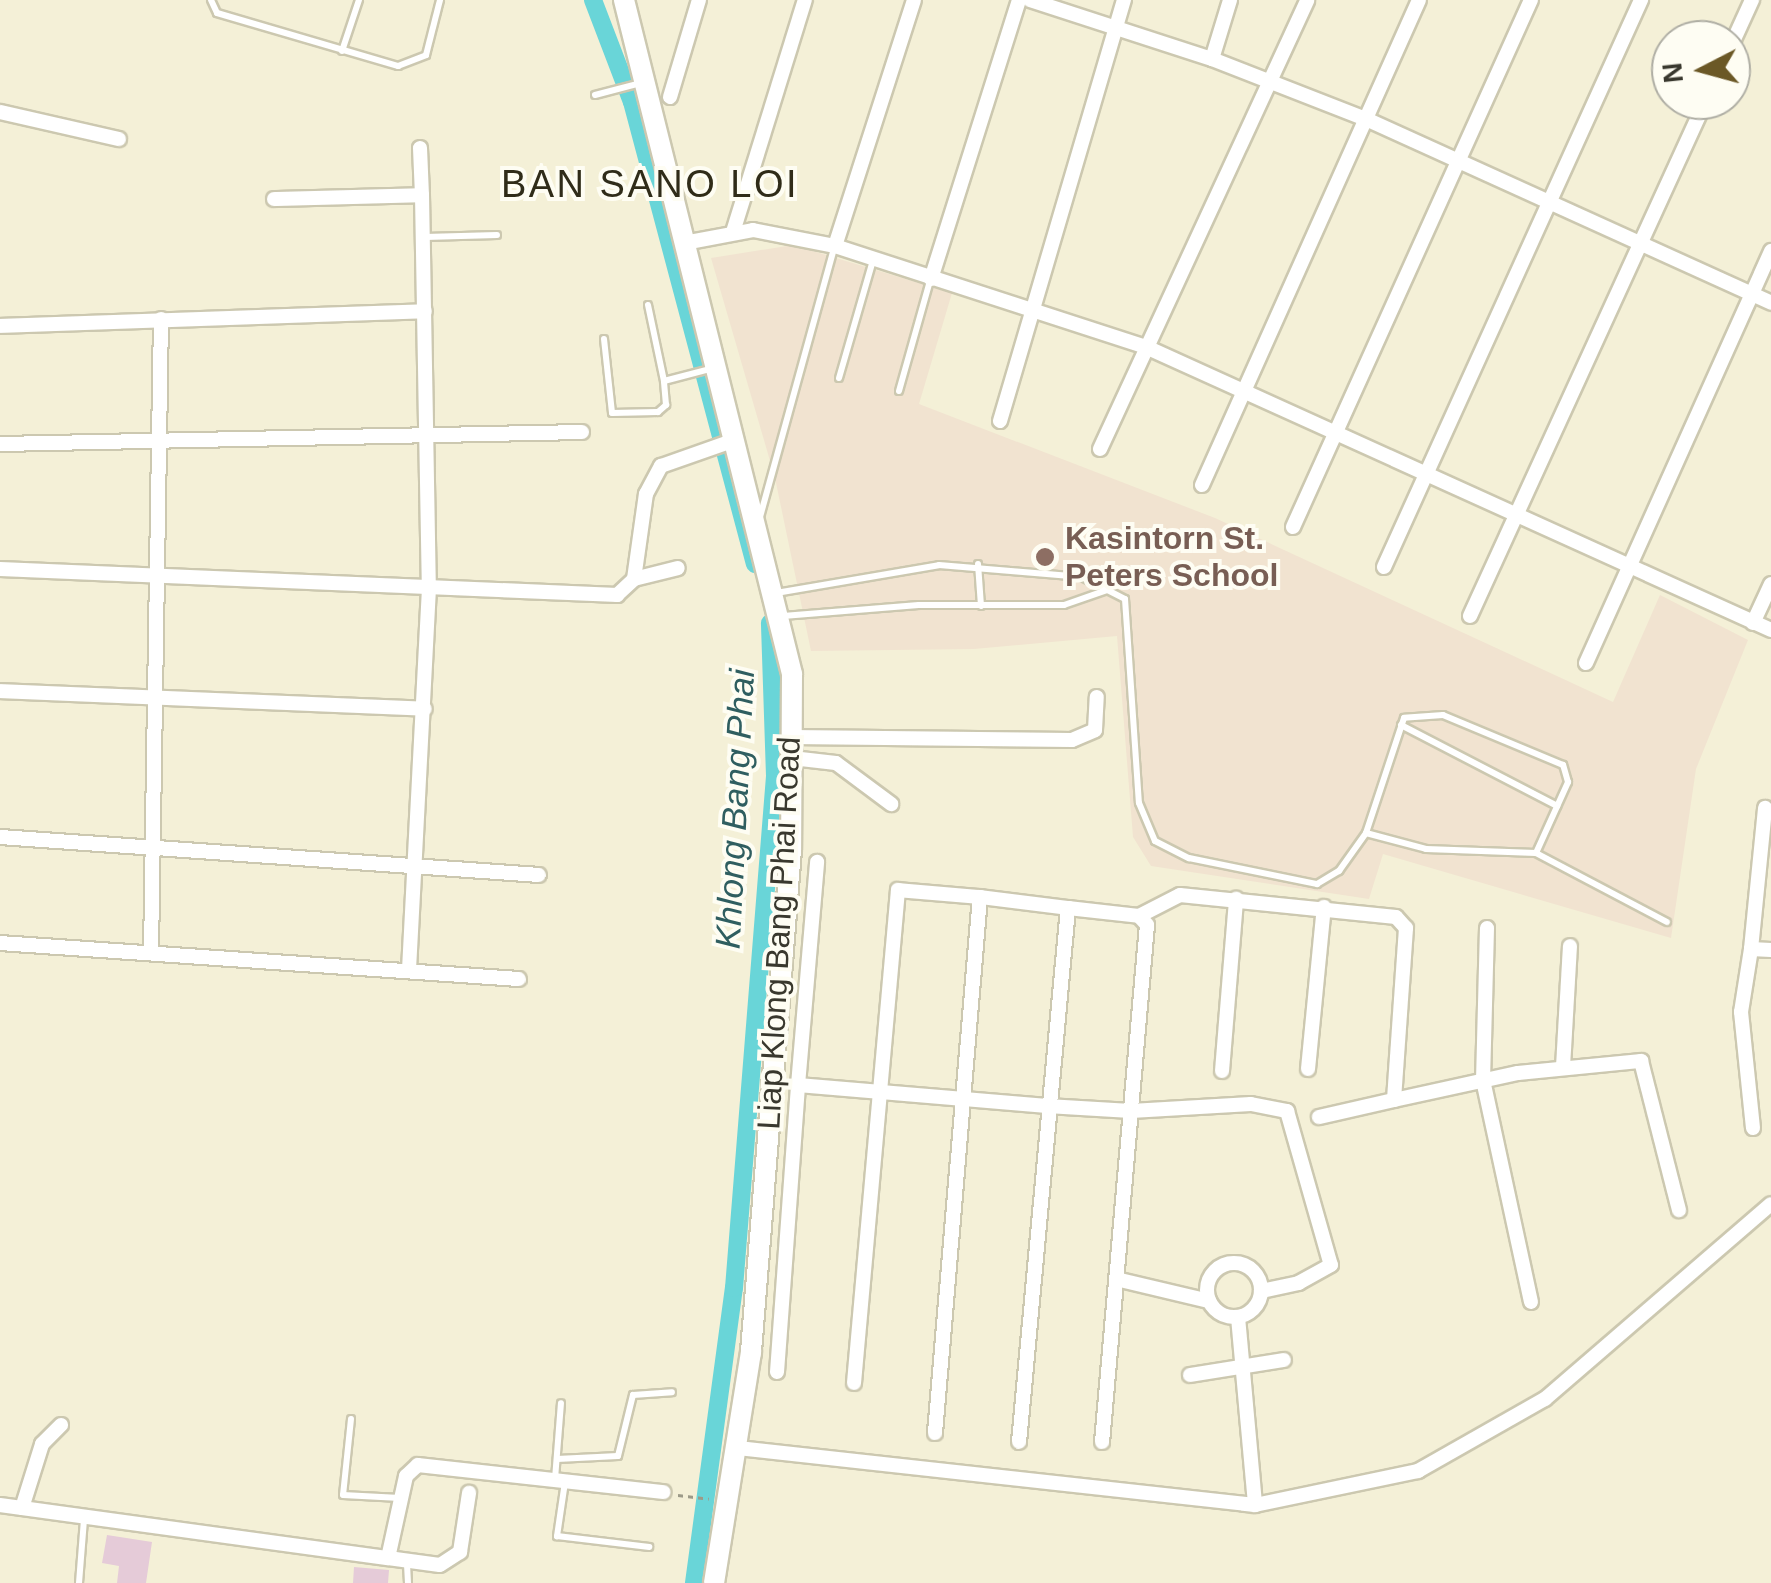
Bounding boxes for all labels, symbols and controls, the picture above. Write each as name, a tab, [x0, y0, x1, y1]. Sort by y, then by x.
north arrow	[1651, 20, 1751, 120]
text: N	[1656, 61, 1689, 85]
district label: BAN SANO LOI	[501, 162, 799, 208]
place label: Kasintorn St. Peters School	[1065, 520, 1278, 595]
marker: Kasintorn St. Peters School	[1034, 546, 1056, 568]
water label: Khlong Bang Phai	[707, 668, 763, 950]
street label: Liap Klong Bang Phai Road	[750, 736, 808, 1130]

